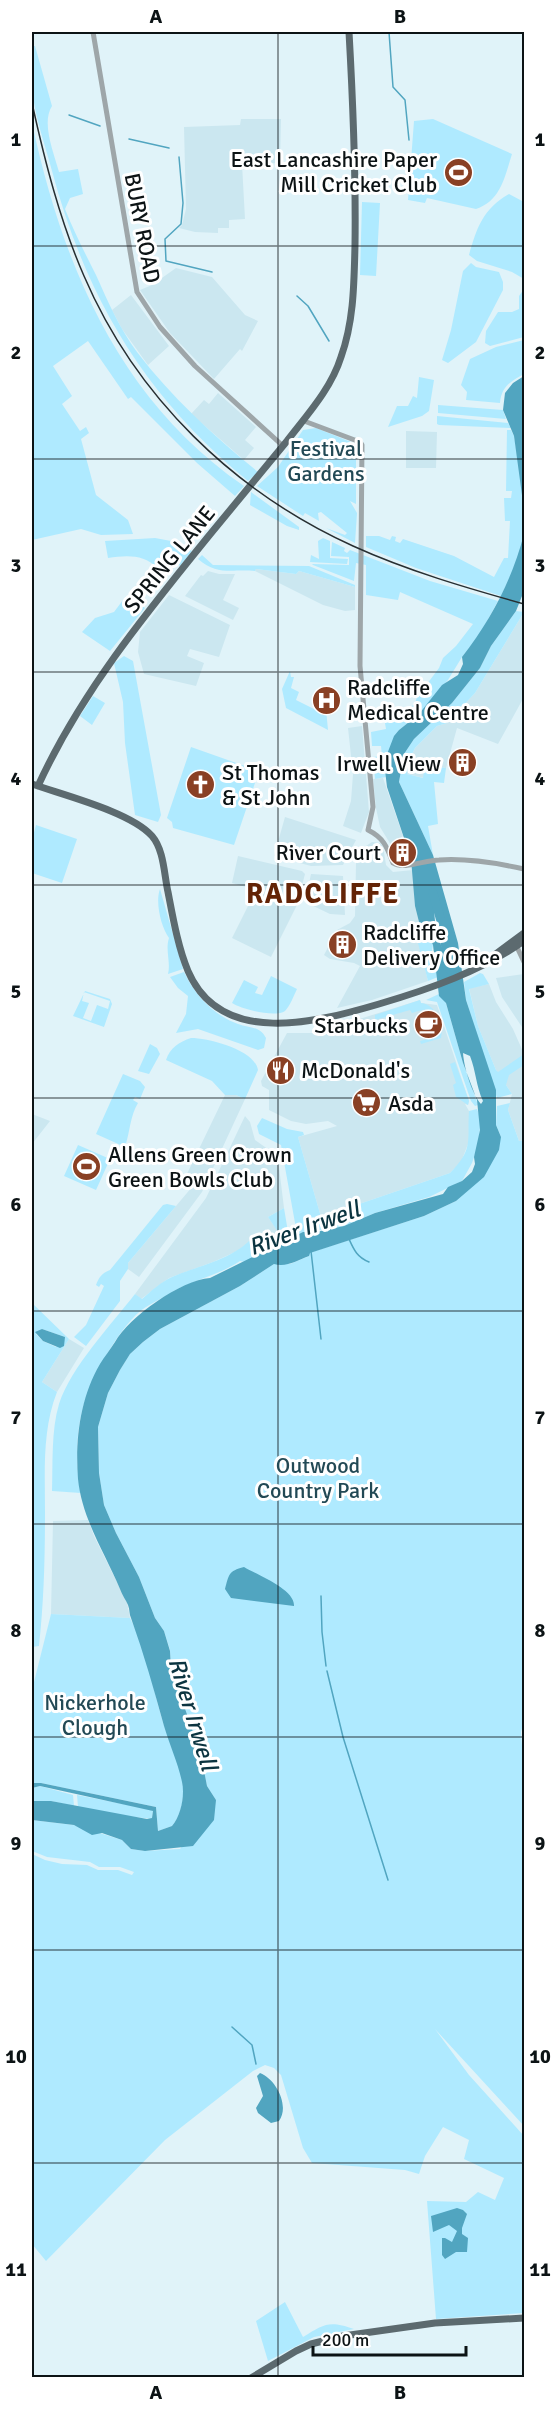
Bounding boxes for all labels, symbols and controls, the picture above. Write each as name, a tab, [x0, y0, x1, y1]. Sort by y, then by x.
text: A	[150, 4, 163, 29]
text: B	[394, 4, 406, 29]
text: 1	[11, 127, 22, 152]
text: 1	[535, 127, 546, 152]
place label: East Lancashire Paper Mill Cricket Club	[230, 146, 437, 198]
sports icon: East Lancashire Paper Mill Cricket Club	[442, 156, 474, 188]
street label: BURY ROAD	[119, 171, 166, 285]
text: 2	[11, 340, 21, 365]
text: 2	[535, 340, 545, 365]
park label: Festival Gardens	[287, 435, 365, 487]
street label: SPRING LANE	[118, 500, 221, 618]
text: 3	[11, 553, 21, 578]
text: 3	[535, 553, 545, 578]
place label: Radcliffe Medical Centre	[347, 674, 489, 726]
hospital icon: Radcliffe Medical Centre	[310, 684, 342, 716]
building icon: Irwell View	[446, 747, 478, 779]
place label: Irwell View	[337, 750, 441, 777]
place label: St Thomas & St John	[222, 759, 319, 811]
text: 4	[11, 766, 22, 791]
text: 4	[535, 766, 546, 791]
church icon: St Thomas & St John	[185, 769, 217, 801]
building icon: River Court	[386, 836, 418, 868]
place label: River Court	[276, 839, 381, 866]
district label: RADCLIFFE	[246, 877, 400, 911]
place label: Radcliffe Delivery Office	[363, 919, 500, 971]
building icon: Radcliffe Delivery Office	[326, 929, 358, 961]
text: 5	[11, 979, 21, 1004]
text: 5	[535, 979, 545, 1004]
cafe icon: Starbucks	[413, 1009, 445, 1041]
place label: Starbucks	[314, 1012, 408, 1039]
restaurant icon: McDonald's	[264, 1054, 296, 1086]
place label: McDonald's	[301, 1057, 410, 1084]
supermarket icon: Asda	[351, 1087, 383, 1119]
place label: Asda	[388, 1090, 434, 1117]
place label: Allens Green Crown Green Bowls Club	[108, 1141, 292, 1193]
sports icon: Allens Green Crown Green Bowls Club	[71, 1151, 103, 1183]
text: 6	[11, 1192, 22, 1217]
text: 6	[535, 1192, 546, 1217]
water label: River Irwell	[244, 1193, 366, 1262]
text: 7	[11, 1405, 22, 1430]
text: 7	[535, 1405, 546, 1430]
park label: Outwood Country Park	[257, 1452, 379, 1504]
text: 8	[11, 1618, 22, 1643]
text: 8	[535, 1618, 546, 1643]
water label: River Irwell	[162, 1654, 225, 1776]
park label: Nickerhole Clough	[44, 1689, 146, 1741]
text: 9	[11, 1831, 22, 1856]
text: 9	[535, 1831, 546, 1856]
text: 10	[5, 2044, 27, 2069]
text: 10	[529, 2044, 551, 2069]
text: 11	[5, 2257, 27, 2282]
text: 11	[529, 2257, 551, 2282]
scale bar	[313, 2319, 466, 2357]
text: 200 m	[322, 2329, 369, 2351]
text: A	[150, 2380, 163, 2405]
text: B	[394, 2380, 406, 2405]

